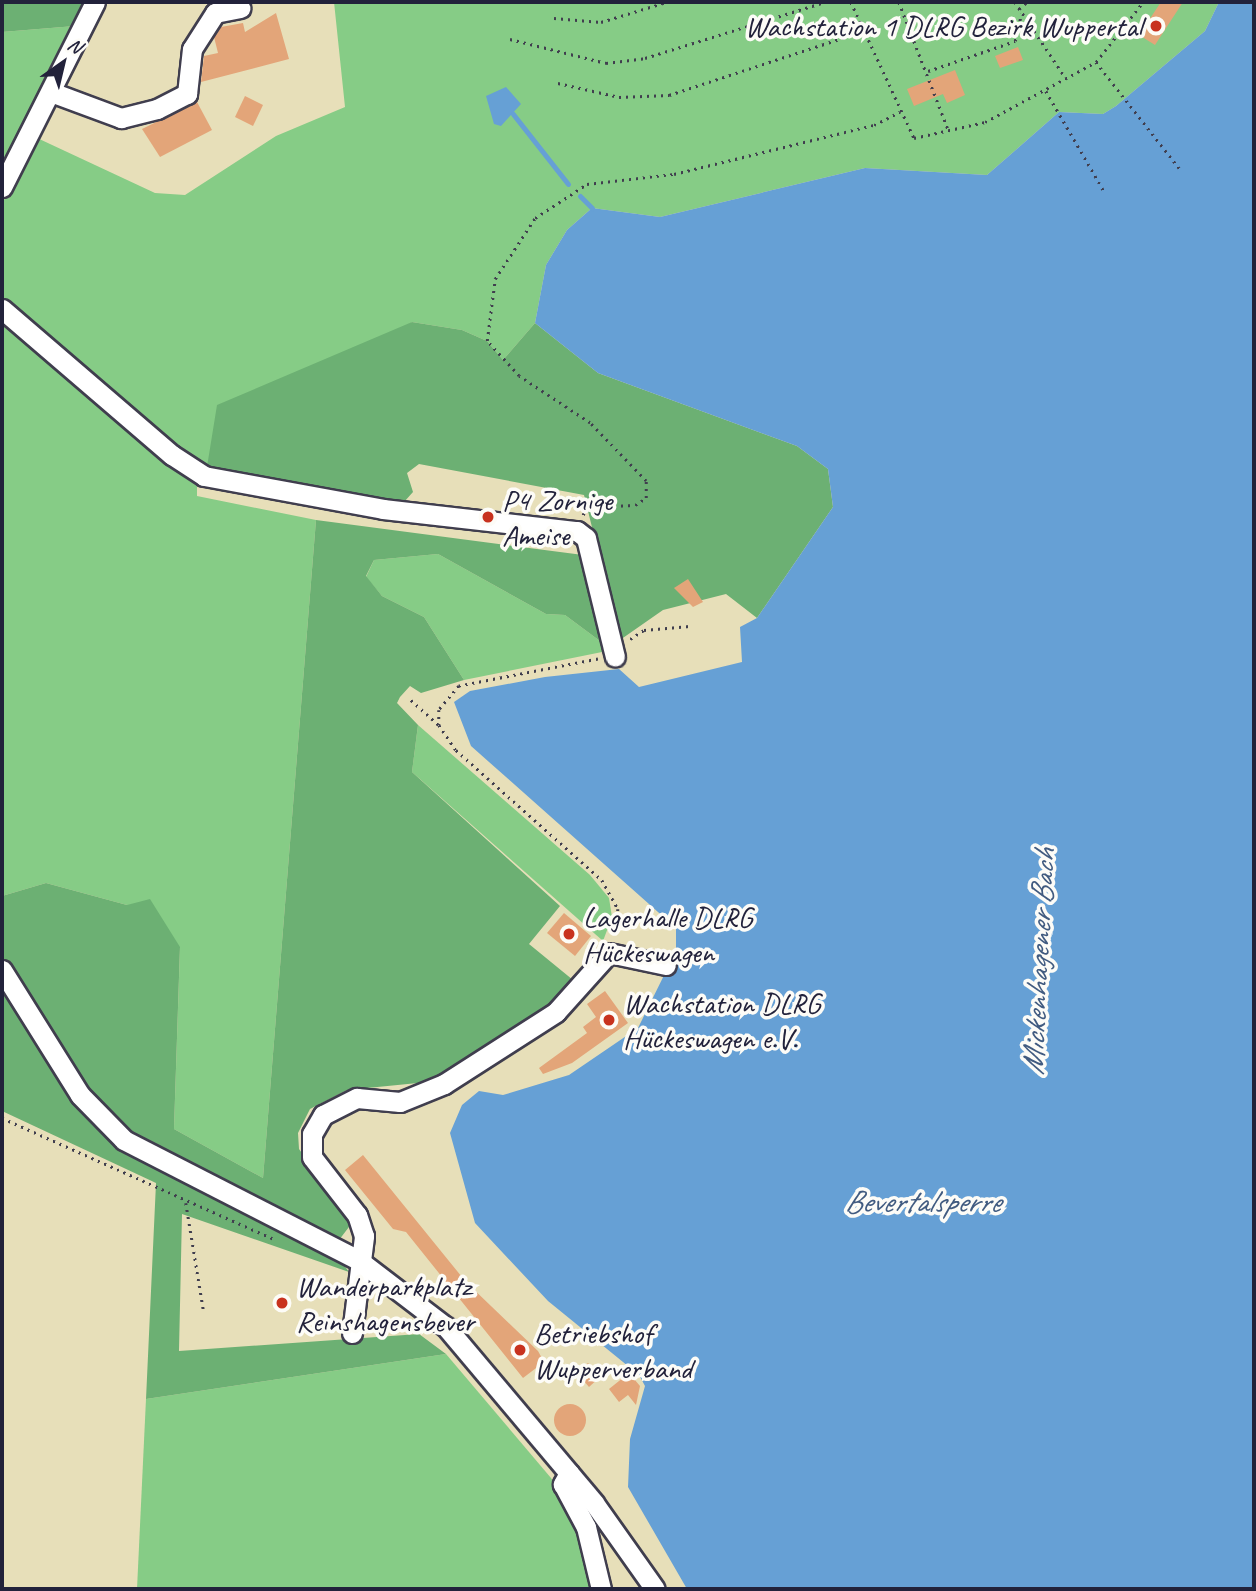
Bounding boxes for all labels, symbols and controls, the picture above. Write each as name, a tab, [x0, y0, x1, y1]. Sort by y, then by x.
place label: Wachstation 1 DLRG Bezirk Wuppertal	[744, 8, 1142, 44]
marker: Wachstation 1 DLRG Bezirk Wuppertal	[1148, 18, 1164, 34]
north arrow	[28, 28, 98, 98]
text: N	[63, 32, 86, 59]
place label: P4 Zornige Ameise	[502, 482, 612, 552]
marker: P4 Zornige Ameise	[480, 509, 496, 525]
water label: Mickenhagener Bach	[1014, 847, 1064, 1077]
place label: Lagerhalle DLRG Hückeswagen	[583, 899, 752, 970]
marker: Lagerhalle DLRG Hückeswagen	[561, 926, 577, 942]
place label: Wachstation DLRG Hückeswagen e.V.	[623, 985, 820, 1056]
marker: Wachstation DLRG Hückeswagen e.V.	[601, 1012, 617, 1028]
water label: Bevertalsperre	[844, 1183, 1000, 1221]
place label: Wanderparkplatz Reinshagensbever	[296, 1268, 474, 1338]
marker: Wanderparkplatz Reinshagensbever	[274, 1295, 290, 1311]
place label: Betriebshof Wupperverband	[534, 1315, 692, 1386]
marker: Betriebshof Wupperverband	[512, 1342, 528, 1358]

